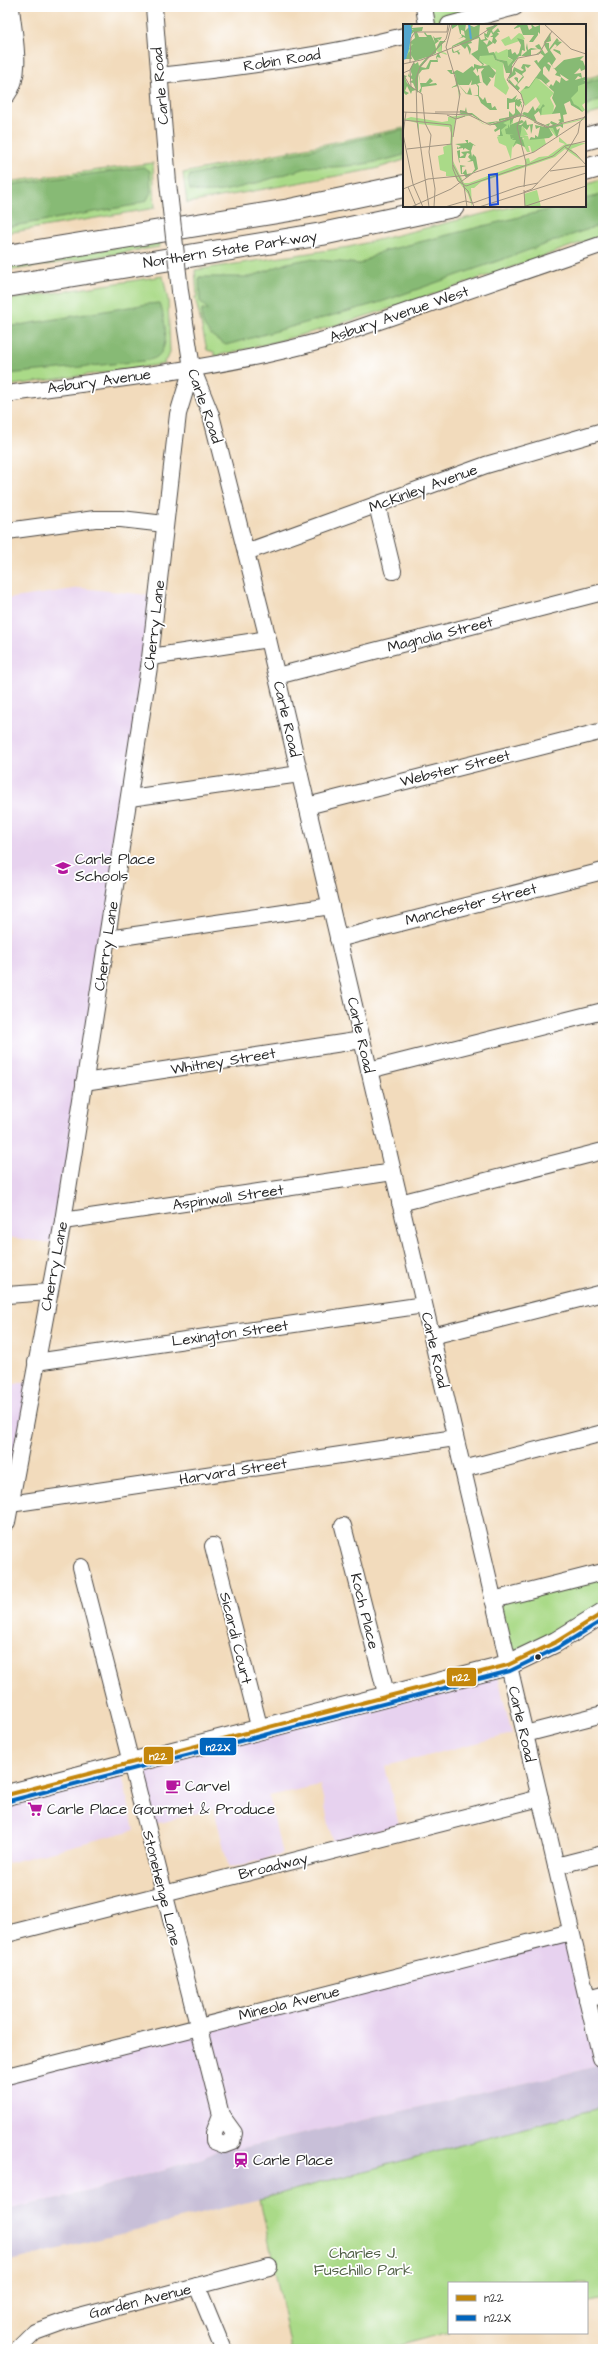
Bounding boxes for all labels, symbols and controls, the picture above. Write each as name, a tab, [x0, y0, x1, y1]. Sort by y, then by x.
inset map	[403, 24, 586, 207]
street label: Robin Road	[242, 44, 322, 77]
street label: Carle Road	[147, 46, 174, 125]
street label: Northern State Parkway	[142, 225, 319, 275]
street label: Asbury Avenue West	[327, 281, 472, 349]
street label: Asbury Avenue	[46, 364, 152, 400]
street label: Carle Road	[182, 366, 227, 446]
street label: McKinley Avenue	[366, 459, 481, 519]
street label: Cherry Lane	[139, 579, 171, 671]
street label: Magnolia Street	[385, 611, 495, 659]
street label: Carle Road	[268, 679, 306, 760]
street label: Webster Street	[398, 745, 512, 792]
place label: Carle Place Schools	[75, 849, 155, 887]
school or university icon: Carle Place Schools	[54, 859, 72, 877]
street label: Manchester Street	[403, 878, 539, 931]
street label: Cherry Lane	[89, 900, 125, 993]
street label: Carle Road	[342, 995, 380, 1076]
street label: Whitney Street	[169, 1043, 277, 1081]
street label: Aspinwall Street	[171, 1179, 285, 1216]
street label: Cherry Lane	[36, 1220, 74, 1313]
street label: Carle Road	[416, 1310, 454, 1391]
street label: Lexington Street	[170, 1315, 290, 1353]
street label: Harvard Street	[178, 1453, 288, 1490]
street label: Koch Place	[345, 1571, 384, 1651]
street label: Sicardi Court	[214, 1590, 257, 1686]
unlabelled marker	[533, 1652, 543, 1662]
line badge: n22	[446, 1667, 477, 1687]
text: n22	[452, 1670, 471, 1685]
street label: Carle Road	[503, 1684, 541, 1765]
line badge: n22X	[199, 1737, 237, 1756]
text: n22X	[206, 1740, 231, 1755]
line badge: n22	[143, 1746, 174, 1765]
text: n22	[149, 1749, 168, 1764]
place label: Carvel	[185, 1776, 230, 1797]
cafe icon: Carvel	[164, 1777, 182, 1795]
place label: Carle Place Gourmet & Produce	[47, 1799, 275, 1820]
supermarket icon: Carle Place Gourmet & Produce	[26, 1800, 44, 1818]
street label: Stonehenge Lane	[136, 1828, 186, 1948]
street label: Broadway	[236, 1848, 310, 1886]
street label: Mineola Avenue	[236, 1981, 342, 2026]
place label: Carle Place	[253, 2150, 333, 2171]
station icon: Carle Place	[232, 2151, 250, 2169]
park label: Charles J. Fuschillo Park	[314, 2243, 412, 2281]
street label: Garden Avenue	[87, 2279, 193, 2324]
legend	[448, 2282, 588, 2334]
text: n22	[484, 2290, 504, 2307]
text: n22X	[484, 2310, 511, 2327]

